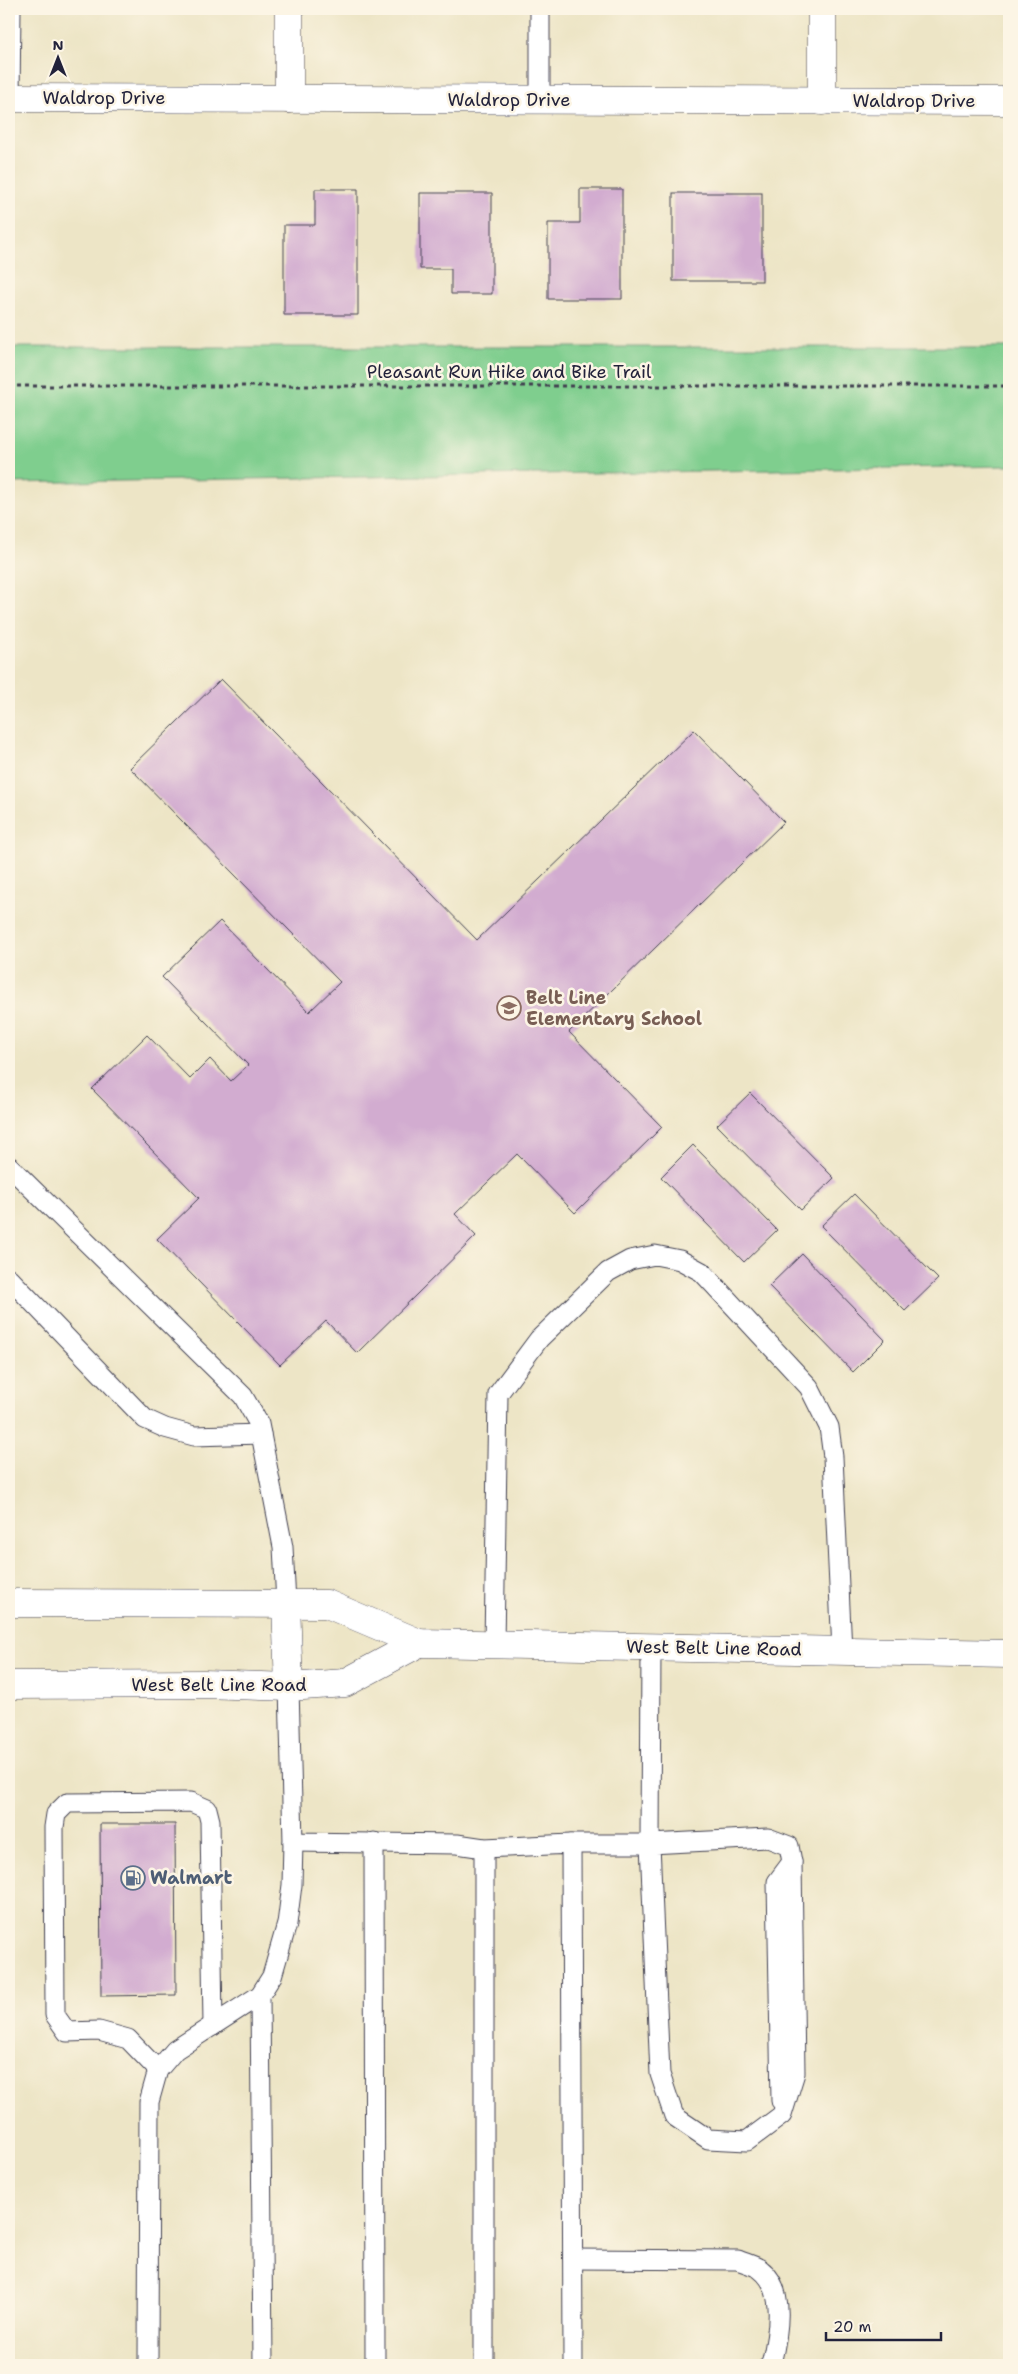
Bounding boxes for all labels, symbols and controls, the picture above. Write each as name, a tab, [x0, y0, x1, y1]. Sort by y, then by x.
north arrow	[32, 32, 82, 82]
text: N	[52, 36, 64, 54]
street label: Waldrop Drive	[43, 86, 165, 110]
street label: Waldrop Drive	[448, 88, 570, 112]
street label: Waldrop Drive	[853, 89, 975, 113]
street label: Pleasant Run Hike and Bike Trail	[367, 360, 652, 384]
place label: Belt Line Elementary School	[526, 986, 702, 1031]
school or university icon: Belt Line Elementary School	[496, 995, 522, 1021]
street label: West Belt Line Road	[626, 1634, 802, 1662]
street label: West Belt Line Road	[131, 1673, 307, 1697]
fuel station icon: Walmart	[120, 1865, 146, 1891]
place label: Walmart	[150, 1866, 233, 1890]
scale bar	[826, 2309, 940, 2341]
text: 20 m	[833, 2317, 872, 2337]

